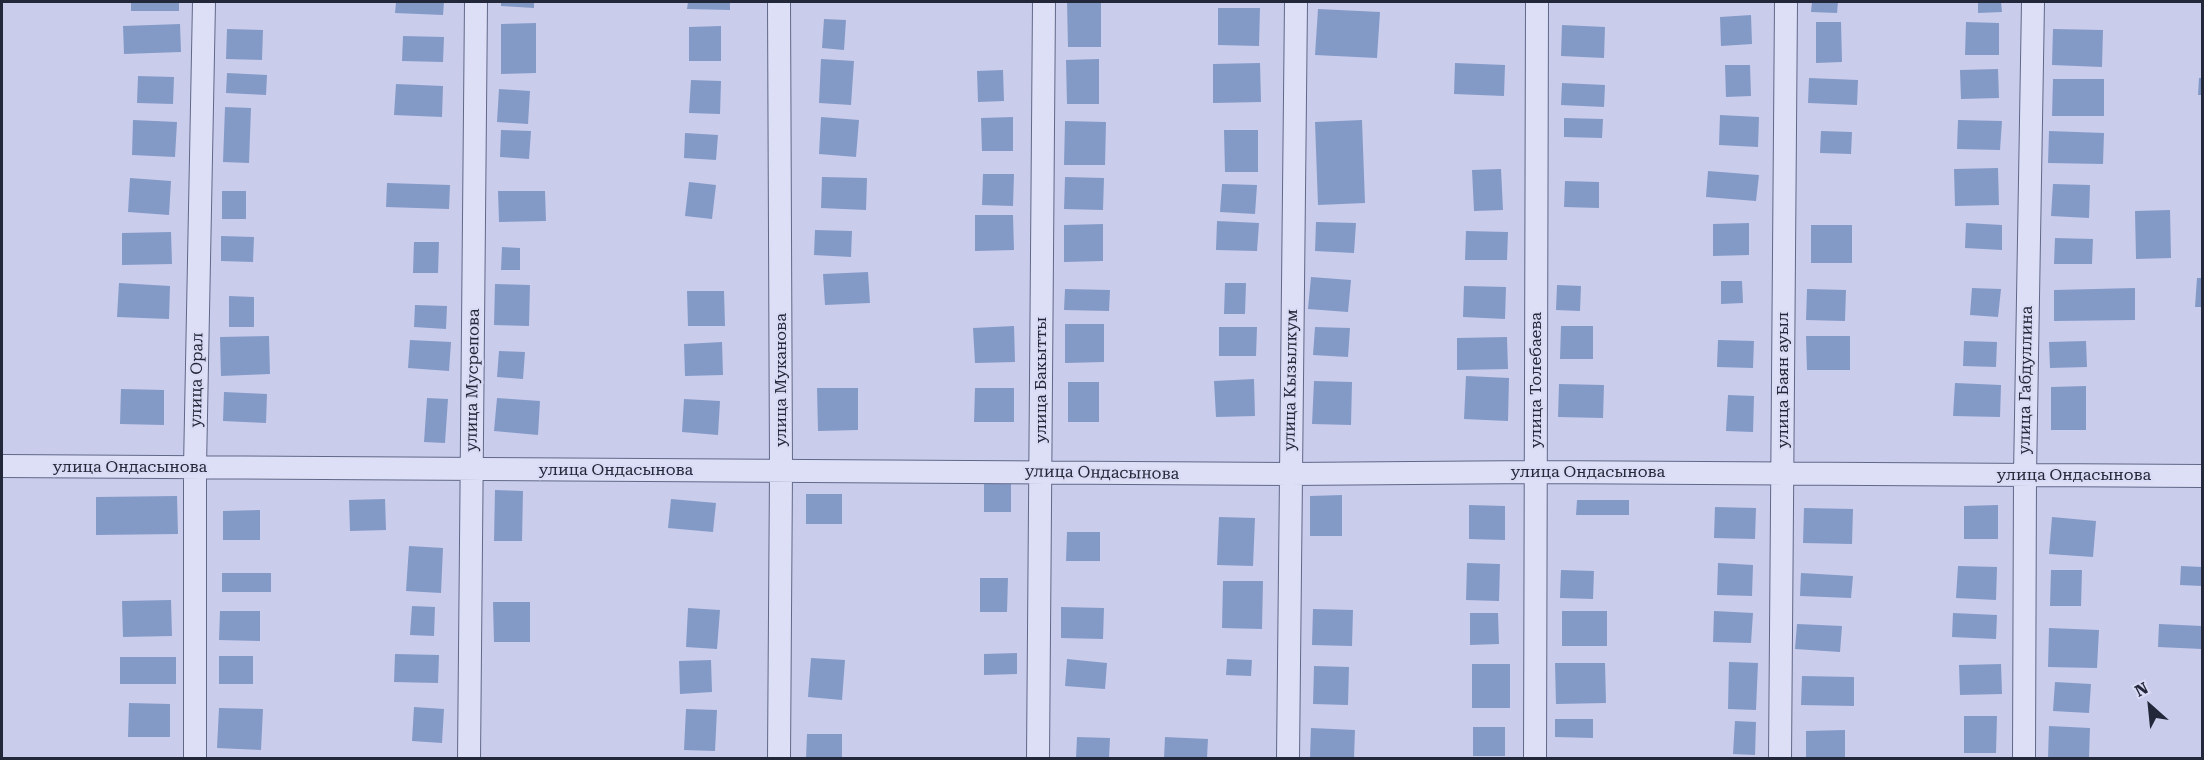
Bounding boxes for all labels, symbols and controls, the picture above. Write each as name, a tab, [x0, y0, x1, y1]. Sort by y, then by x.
street label: улица Габдуллина	[2015, 305, 2037, 455]
street label: улица Мусрепова	[462, 308, 484, 452]
street label: улица Кызылкум	[1280, 309, 1302, 451]
street label: улица Толебаева	[1526, 312, 1546, 448]
street label: улица Баян ауыл	[1773, 312, 1793, 448]
street label: улица Муканова	[771, 313, 791, 447]
street label: улица Бакытты	[1031, 317, 1051, 443]
street label: улица Орал	[187, 332, 207, 428]
street label: улица Ондасынова	[53, 457, 207, 477]
street label: улица Ондасынова	[539, 460, 693, 480]
street label: улица Ондасынова	[1025, 462, 1179, 484]
street label: улица Ондасынова	[1511, 462, 1665, 482]
street label: улица Ондасынова	[1997, 465, 2151, 485]
north arrow	[2120, 676, 2180, 736]
text: N	[2132, 678, 2151, 701]

